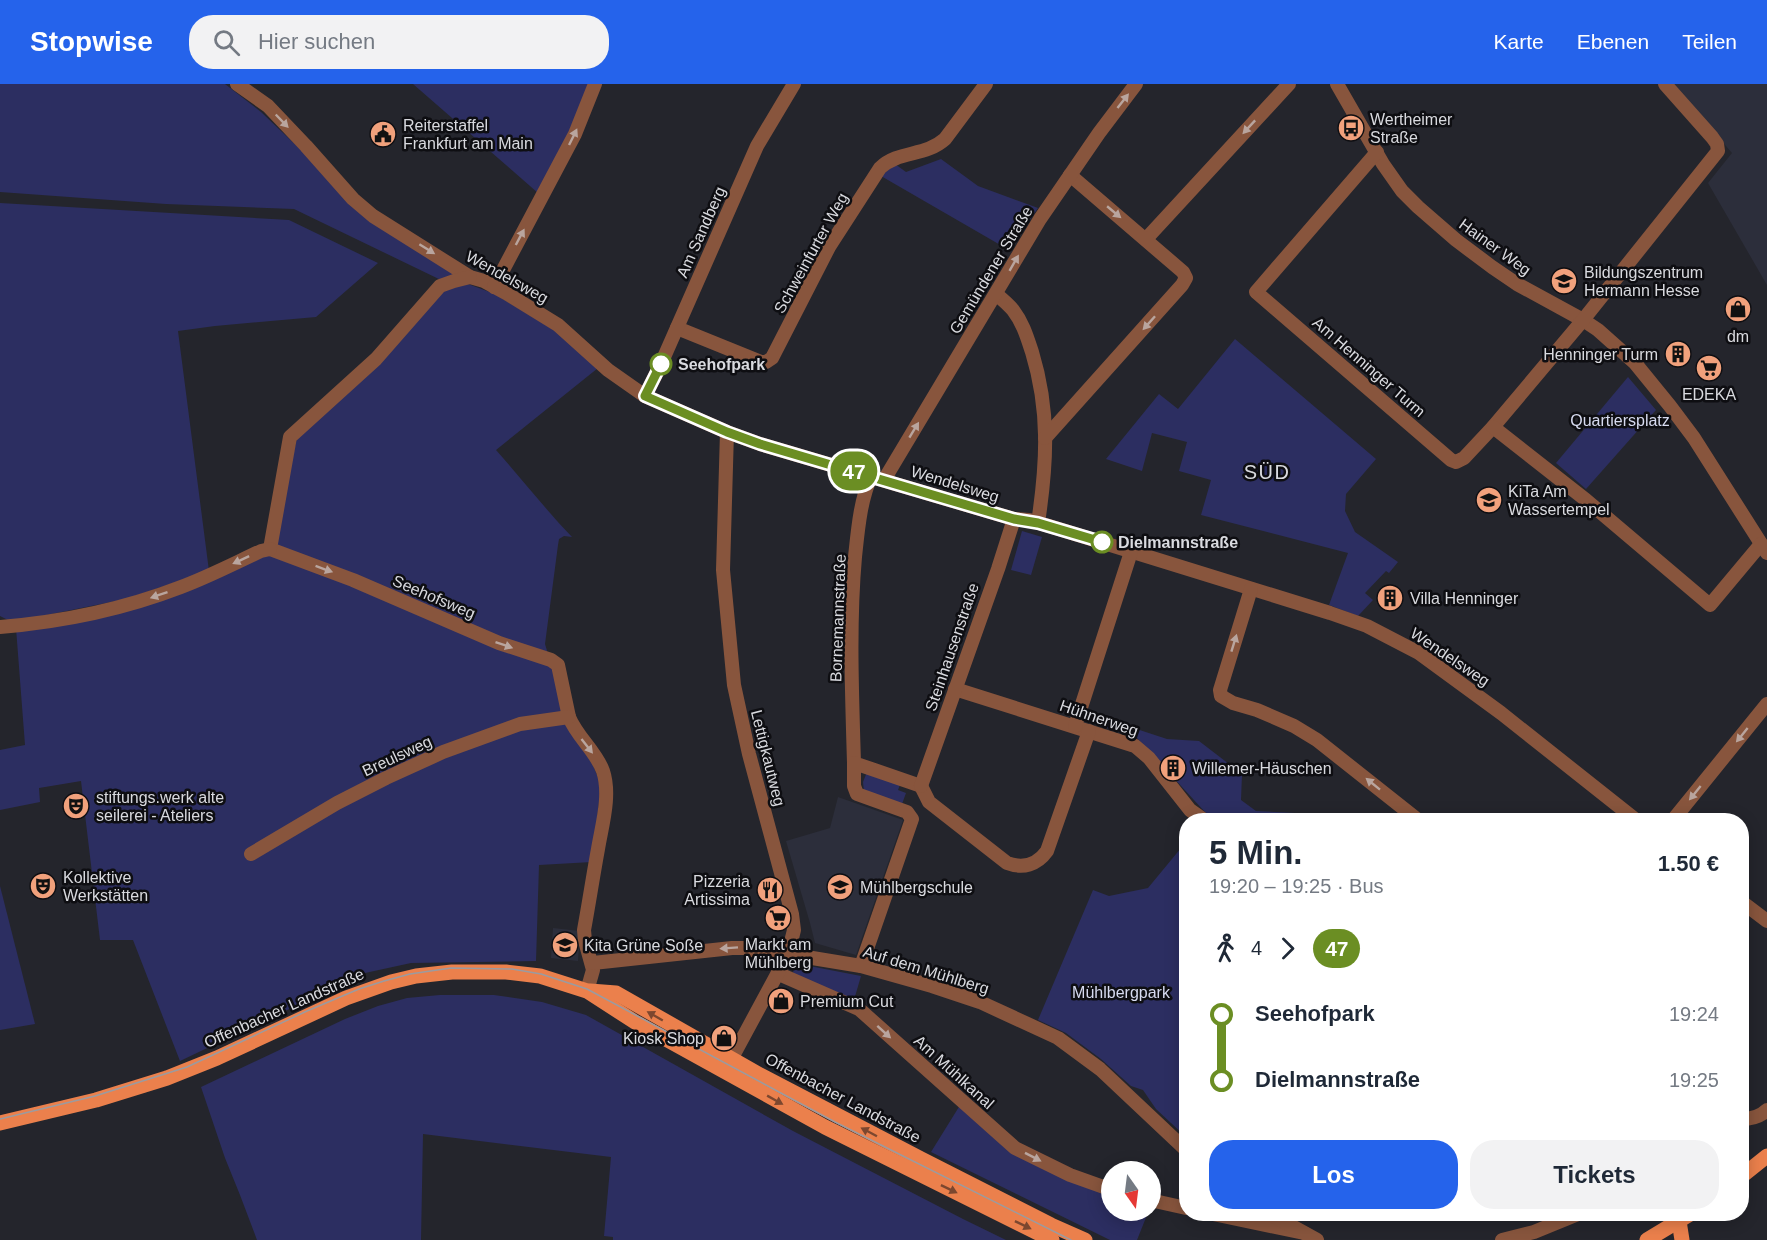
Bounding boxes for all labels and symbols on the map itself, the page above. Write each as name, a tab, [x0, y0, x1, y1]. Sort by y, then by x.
one-way arrow	[1116, 93, 1129, 109]
place label: Wertheimer Straße	[1370, 111, 1453, 146]
bus stop icon: Wertheimer Straße	[1336, 113, 1366, 143]
one-way arrow	[275, 114, 289, 129]
place label: Reiterstaffel Frankfurt am Main	[403, 117, 533, 152]
public building icon: Reiterstaffel Frankfurt am Main	[368, 119, 398, 149]
one-way arrow	[1243, 119, 1256, 134]
one-way arrow	[568, 128, 577, 145]
street label: Am Sandberg	[673, 184, 729, 280]
street label: Schweinfurter Weg	[771, 190, 851, 316]
street label: Gemündener Straße	[946, 203, 1036, 337]
one-way arrow	[1106, 206, 1122, 219]
street label: Hainer Weg	[1456, 215, 1534, 279]
one-way arrow	[515, 228, 525, 245]
one-way arrow	[419, 244, 435, 255]
street label: Wendelsweg	[463, 247, 551, 307]
one-way arrow	[1009, 255, 1020, 271]
place label: Bildungszentrum Hermann Hesse	[1584, 264, 1703, 299]
school or university icon: Bildungszentrum Hermann Hesse	[1549, 266, 1579, 296]
shop icon: dm	[1723, 294, 1753, 324]
street label: Am Henninger Turm	[1309, 314, 1429, 420]
one-way arrow	[1143, 315, 1156, 330]
place label: dm	[1727, 328, 1749, 345]
building icon: Henninger Turm	[1663, 339, 1693, 369]
place label: Henninger Turm	[1543, 346, 1658, 363]
marker: Seehofpark	[650, 353, 672, 375]
supermarket icon: EDEKA	[1694, 353, 1724, 383]
place label: Seehofpark	[678, 356, 765, 373]
place label: EDEKA	[1682, 386, 1736, 403]
park label: Quartiersplatz	[1570, 412, 1670, 429]
one-way arrow	[909, 421, 919, 438]
line badge: 47	[827, 452, 881, 490]
district label: SÜD	[1244, 461, 1290, 483]
street label: Wendelsweg	[909, 463, 1001, 505]
place label: KiTa Am Wassertempel	[1508, 483, 1610, 518]
school or university icon: KiTa Am Wassertempel	[1474, 485, 1504, 515]
marker: Dielmannstraße	[1091, 531, 1113, 553]
place label: Dielmannstraße	[1118, 534, 1238, 551]
street label: Bornemannstraße	[827, 554, 849, 682]
one-way arrow	[233, 556, 250, 565]
one-way arrow	[316, 565, 334, 575]
street label: Seehofsweg	[390, 572, 478, 622]
street label: Steinhausenstraße	[922, 581, 982, 713]
building icon: Villa Henninger	[1375, 583, 1405, 613]
one-way arrow	[150, 590, 168, 600]
place label: Villa Henninger	[1410, 590, 1519, 607]
street label: Wendelsweg	[1407, 624, 1493, 690]
one-way arrow	[1230, 634, 1239, 652]
one-way arrow	[495, 640, 513, 650]
street label: Hühnerweg	[1058, 697, 1140, 739]
street label: Lettigkautweg	[748, 708, 788, 808]
one-way arrow	[1736, 728, 1749, 743]
street label: Breulsweg	[360, 733, 434, 779]
one-way arrow	[580, 738, 593, 754]
building icon: Willemer-Häuschen	[1158, 753, 1188, 783]
place label: Willemer-Häuschen	[1192, 760, 1332, 777]
one-way arrow	[1365, 778, 1380, 790]
one-way arrow	[1690, 786, 1702, 801]
place label: stiftungs.werk alte seilerei - Ateliers	[96, 789, 224, 824]
theatre icon: stiftungs.werk alte seilerei - Ateliers	[61, 791, 91, 821]
place label: Kollektive Werkstätten	[63, 869, 148, 904]
theatre icon: Kollektive Werkstätten	[28, 871, 58, 901]
school or university icon: Mühlbergschule	[825, 872, 855, 902]
place label: Pizzeria Artissima	[684, 873, 750, 908]
restaurant icon: Pizzeria Artissima	[755, 875, 785, 905]
place label: Mühlbergschule	[860, 879, 973, 896]
supermarket icon: Markt am Mühlberg	[763, 903, 793, 933]
school or university icon: Kita Grüne Soße	[550, 930, 580, 960]
place label: Markt am Mühlberg	[745, 936, 811, 971]
place label: Kita Grüne Soße	[584, 937, 703, 954]
street label: Auf dem Mühlberg	[861, 943, 991, 997]
one-way arrow	[720, 944, 739, 953]
street label: Offenbacher Landstraße	[201, 965, 367, 1051]
park label: Mühlbergpark	[1072, 984, 1171, 1001]
shop icon: Premium Cut	[766, 986, 796, 1016]
place label: Premium Cut	[800, 993, 894, 1010]
one-way arrow	[647, 1011, 664, 1021]
shop icon: Kiosk Shop	[709, 1023, 739, 1053]
one-way arrow	[876, 1025, 891, 1038]
place label: Kiosk Shop	[623, 1030, 704, 1047]
street label: Am Mühlkanal	[911, 1032, 997, 1112]
street label: Offenbacher Landstraße	[763, 1050, 924, 1146]
one-way arrow	[767, 1095, 784, 1105]
one-way arrow	[860, 1127, 877, 1137]
one-way arrow	[1024, 1152, 1041, 1162]
north arrow	[1101, 1161, 1161, 1221]
one-way arrow	[941, 1184, 958, 1194]
one-way arrow	[1014, 1221, 1031, 1230]

